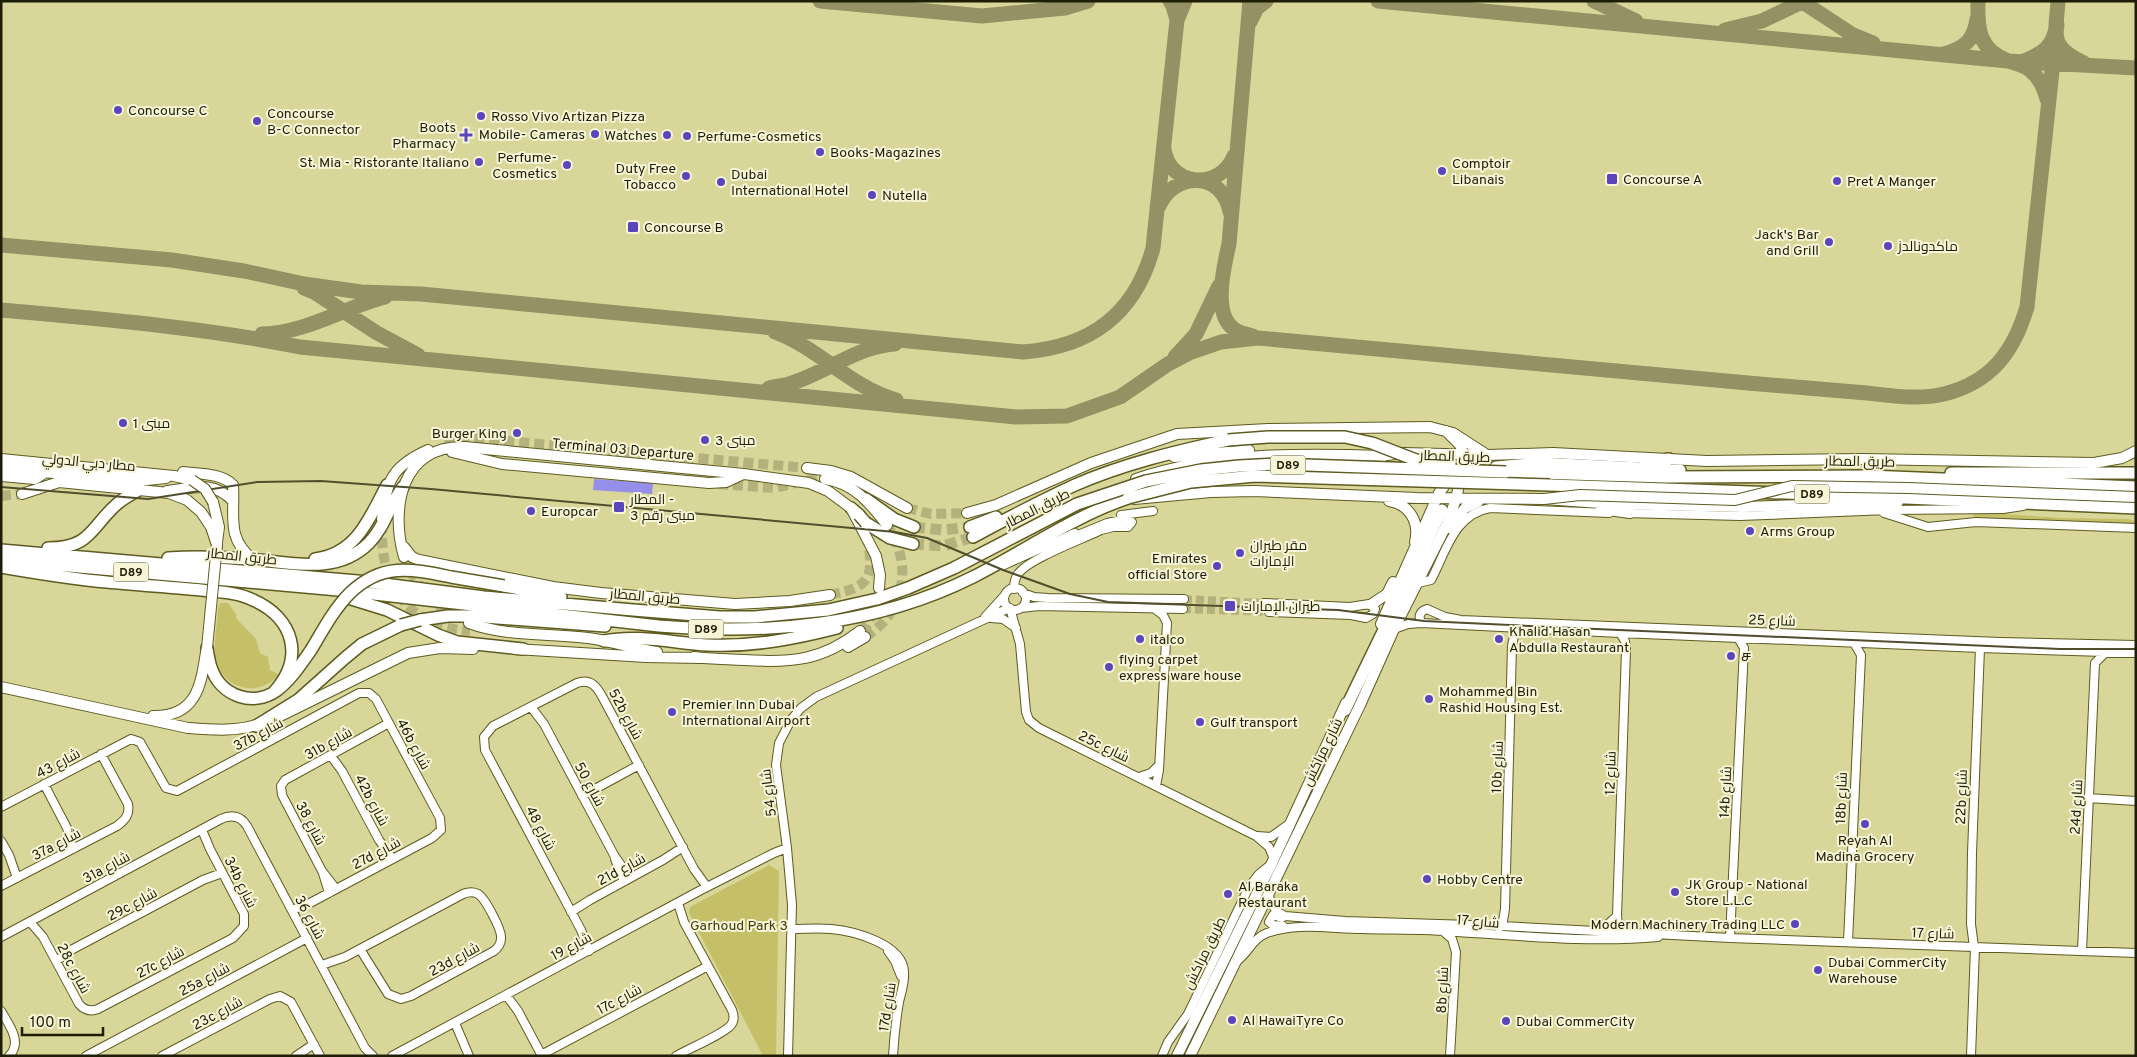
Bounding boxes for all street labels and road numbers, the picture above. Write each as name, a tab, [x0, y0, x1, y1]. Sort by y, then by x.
street label: Terminal 03 Departure	[551, 436, 694, 465]
street label: طريق المطار	[1418, 448, 1491, 467]
street label: مطار دبي الدولي	[41, 451, 136, 478]
street label: طريق المطار	[1824, 453, 1895, 472]
road number: D89	[1270, 456, 1306, 474]
road number: D89	[1794, 484, 1830, 504]
street label: طريق المطار	[1001, 486, 1073, 533]
street label: طريق المطار	[205, 545, 278, 570]
road number: D89	[114, 562, 148, 582]
street label: طريق المطار	[608, 586, 681, 609]
street label: شارع 25	[1748, 612, 1796, 631]
road number: D89	[688, 620, 724, 638]
street label: 52b شارع	[604, 686, 645, 743]
street label: 37b شارع	[231, 715, 286, 755]
street label: 46b شارع	[392, 716, 433, 773]
street label: شارع مراكش	[1300, 716, 1347, 789]
street label: 31b شارع	[302, 724, 356, 764]
street label: 25c شارع	[1075, 728, 1132, 767]
street label: 10b شارع	[1489, 741, 1508, 794]
street label: شارع 43	[34, 746, 84, 783]
street label: شارع 12	[1602, 751, 1621, 795]
street label: شارع 50	[570, 759, 607, 810]
street label: 14b شارع	[1717, 766, 1736, 818]
street label: شارع 54	[758, 768, 781, 818]
street label: 22b شارع	[1953, 769, 1972, 825]
street label: 42b شارع	[350, 772, 391, 829]
street label: 18b شارع	[1833, 772, 1852, 824]
street label: 24d شارع	[2068, 779, 2087, 835]
street label: شارع 38	[291, 799, 328, 849]
street label: شارع 48	[521, 804, 558, 854]
street label: 37a شارع	[29, 825, 84, 865]
street label: 27d شارع	[349, 834, 404, 874]
street label: 31a شارع	[80, 849, 133, 888]
street label: 21d شارع	[595, 851, 649, 890]
street label: 34b شارع	[220, 854, 260, 911]
street label: 29c شارع	[105, 885, 161, 926]
street label: شارع 36	[290, 893, 327, 943]
street label: شارع 17	[1456, 912, 1500, 933]
street label: طريق مراكش	[1181, 915, 1230, 993]
street label: شارع 17	[1911, 925, 1955, 944]
street label: شارع 19	[548, 929, 595, 965]
street label: 23d شارع	[426, 940, 483, 981]
street label: 28c شارع	[52, 941, 93, 997]
street label: 27c شارع	[134, 944, 188, 983]
street label: 25a شارع	[176, 960, 233, 1001]
street label: 8b شارع	[1434, 966, 1453, 1014]
street label: 17c شارع	[594, 981, 645, 1019]
street label: 17d شارع	[876, 981, 901, 1033]
street label: 23c شارع	[190, 994, 246, 1035]

